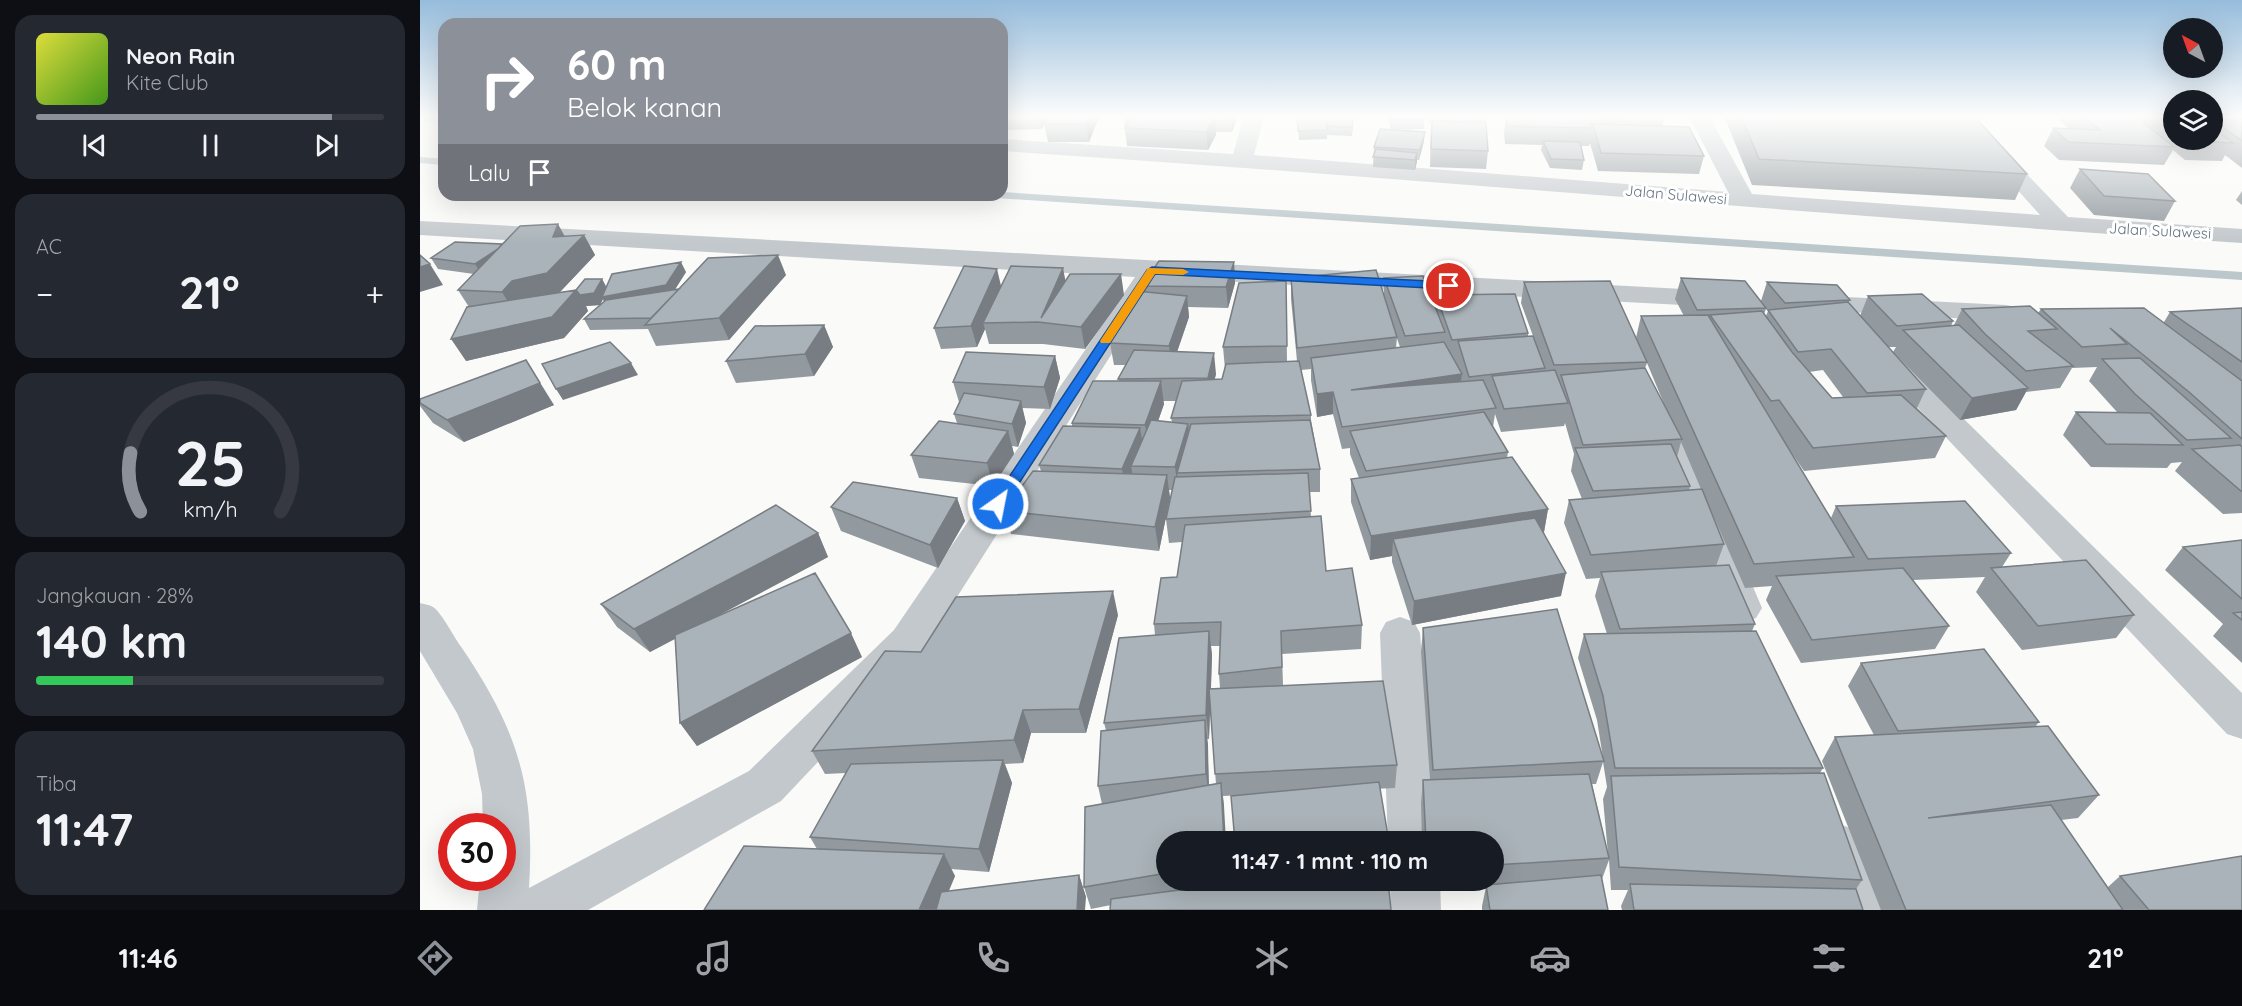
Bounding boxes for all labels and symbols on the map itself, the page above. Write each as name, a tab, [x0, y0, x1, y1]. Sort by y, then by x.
north arrow	[2163, 18, 2223, 78]
street label: Jalan Sulawesi	[1624, 181, 1728, 208]
street label: Jalan Sulawesi	[2108, 218, 2212, 243]
pin	[1423, 260, 1474, 311]
position arrow	[966, 472, 1030, 536]
speed limit sign: 30	[438, 813, 516, 891]

